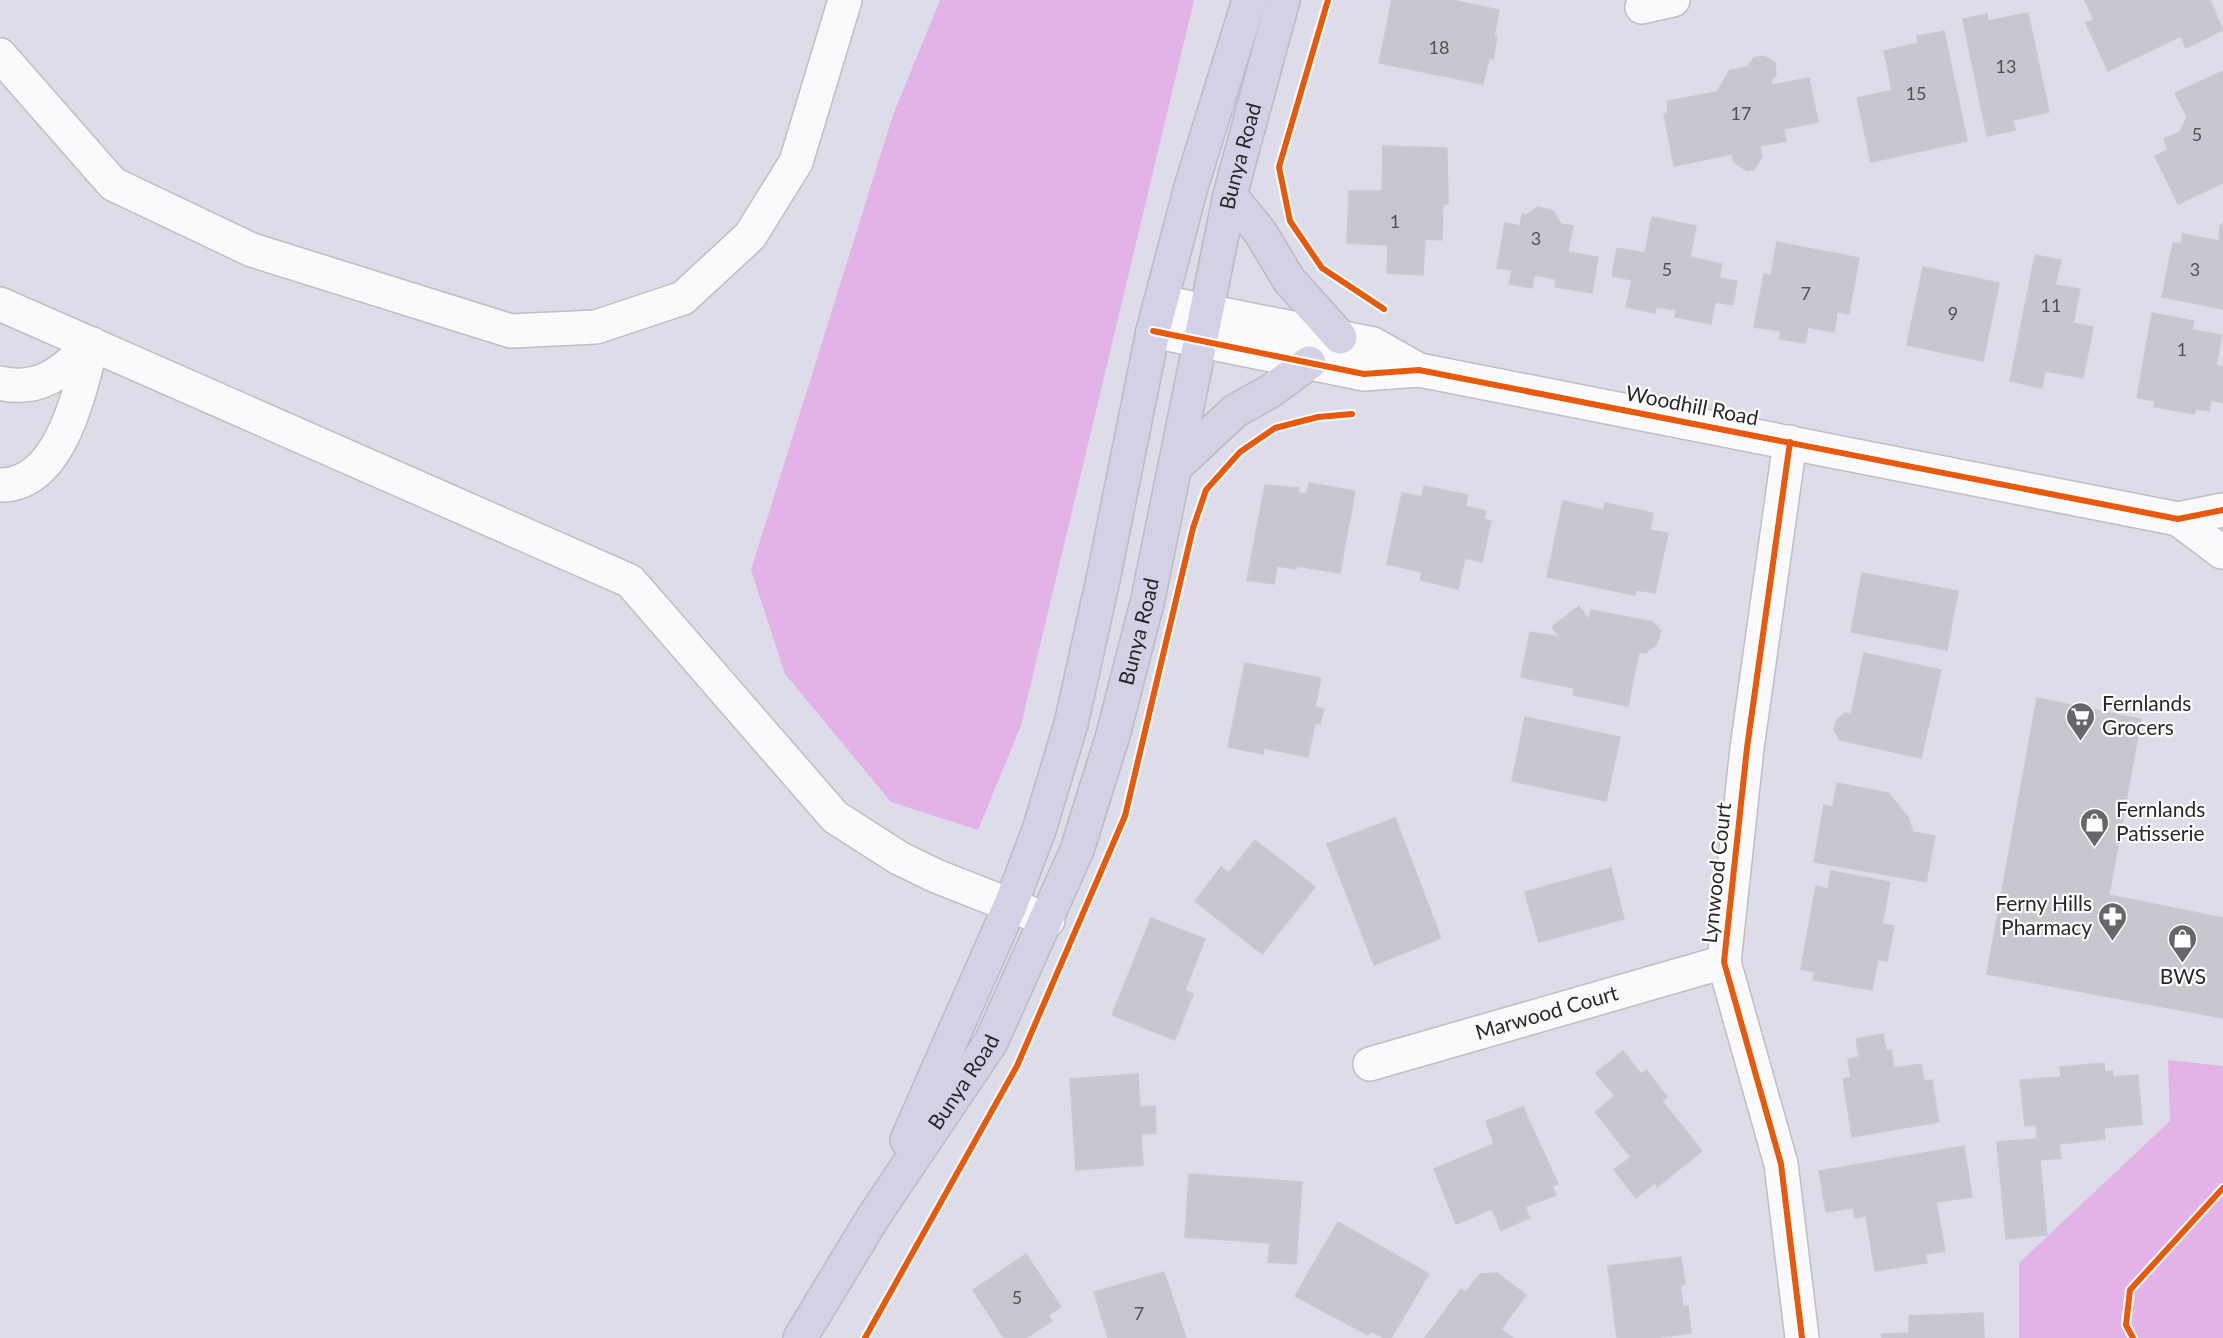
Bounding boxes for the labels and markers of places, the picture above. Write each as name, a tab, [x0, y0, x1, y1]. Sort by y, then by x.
place label: Fernlands Grocers	[2102, 690, 2191, 739]
supermarket icon: Fernlands Grocers	[2065, 700, 2097, 742]
place label: Fernlands Patisserie	[2116, 796, 2205, 845]
shop icon: Fernlands Patisserie	[2079, 806, 2111, 848]
place label: Ferny Hills Pharmacy	[1995, 890, 2092, 939]
pharmacy icon: Ferny Hills Pharmacy	[2097, 900, 2129, 942]
shop icon: BWS	[2167, 922, 2199, 964]
place label: BWS	[2160, 963, 2206, 988]

